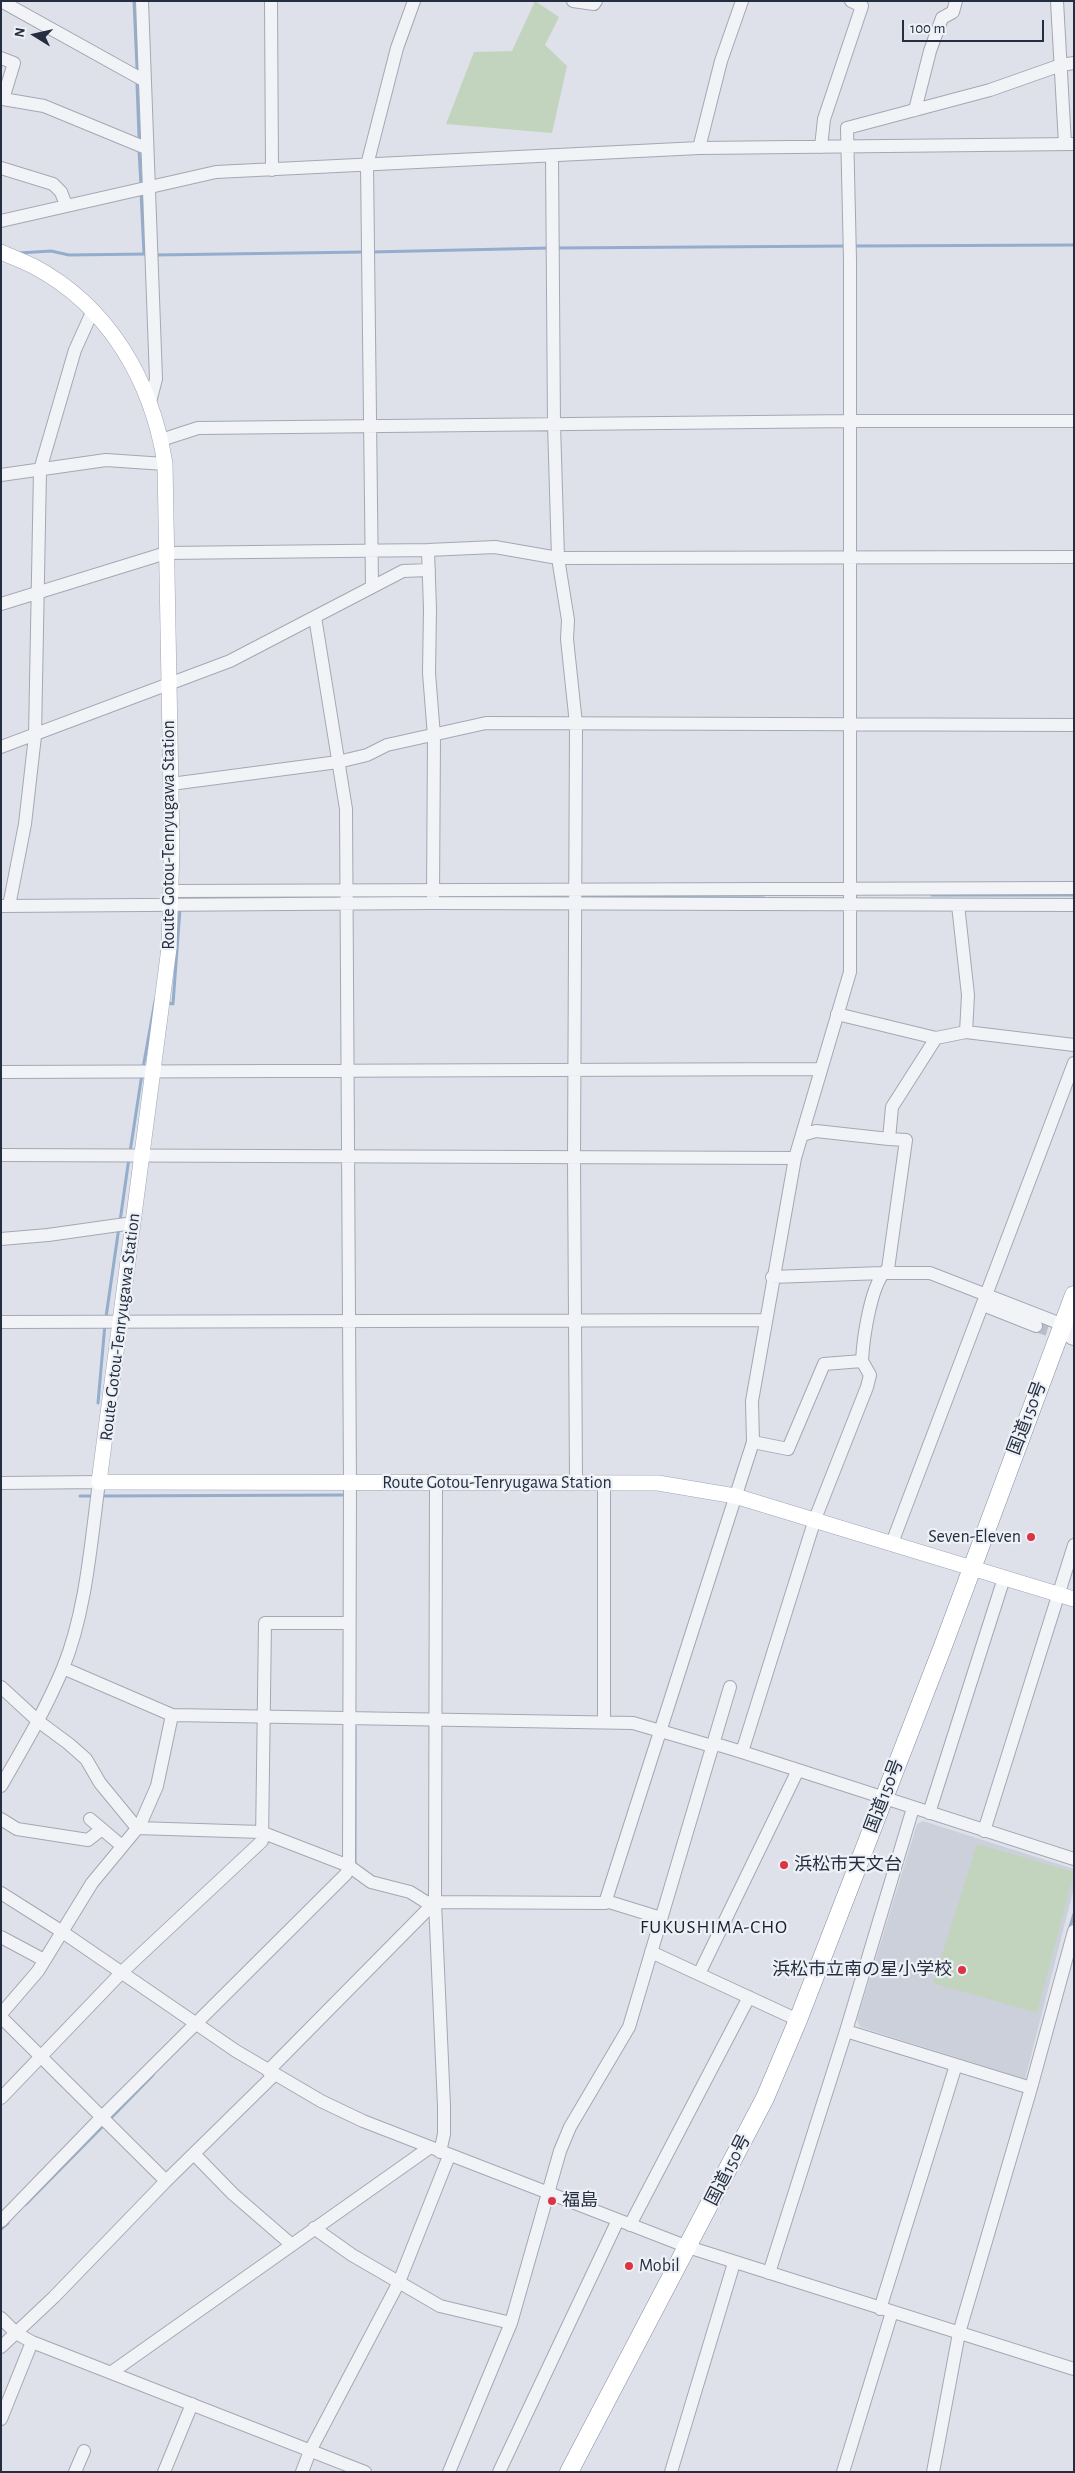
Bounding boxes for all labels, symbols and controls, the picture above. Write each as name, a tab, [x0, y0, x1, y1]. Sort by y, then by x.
north arrow	[10, 10, 60, 60]
scale bar	[905, 10, 1048, 42]
text: 100 m	[910, 21, 945, 36]
text: N	[12, 26, 28, 38]
street label: Route Gotou-Tenryugawa Station	[158, 720, 180, 950]
street label: Route Gotou-Tenryugawa Station	[95, 1212, 145, 1442]
street label: 国道150号	[1003, 1378, 1051, 1458]
street label: Route Gotou-Tenryugawa Station	[382, 1472, 612, 1494]
place label: Seven-Eleven	[928, 1526, 1021, 1548]
marker: Seven-Eleven	[1025, 1531, 1037, 1543]
street label: 国道150号	[860, 1756, 908, 1836]
place label: 浜松市天文台	[794, 1854, 902, 1876]
marker: 浜松市天文台	[778, 1859, 790, 1871]
district label: FUKUSHIMA-CHO	[638, 1916, 790, 1938]
place label: 浜松市立南の星小学校	[772, 1959, 952, 1981]
marker: 浜松市立南の星小学校	[956, 1964, 968, 1976]
street label: 国道150号	[701, 2131, 755, 2209]
place label: 福島	[562, 2190, 598, 2212]
marker: 福島	[546, 2195, 558, 2207]
place label: Mobil	[639, 2255, 680, 2277]
marker: Mobil	[623, 2260, 635, 2272]

